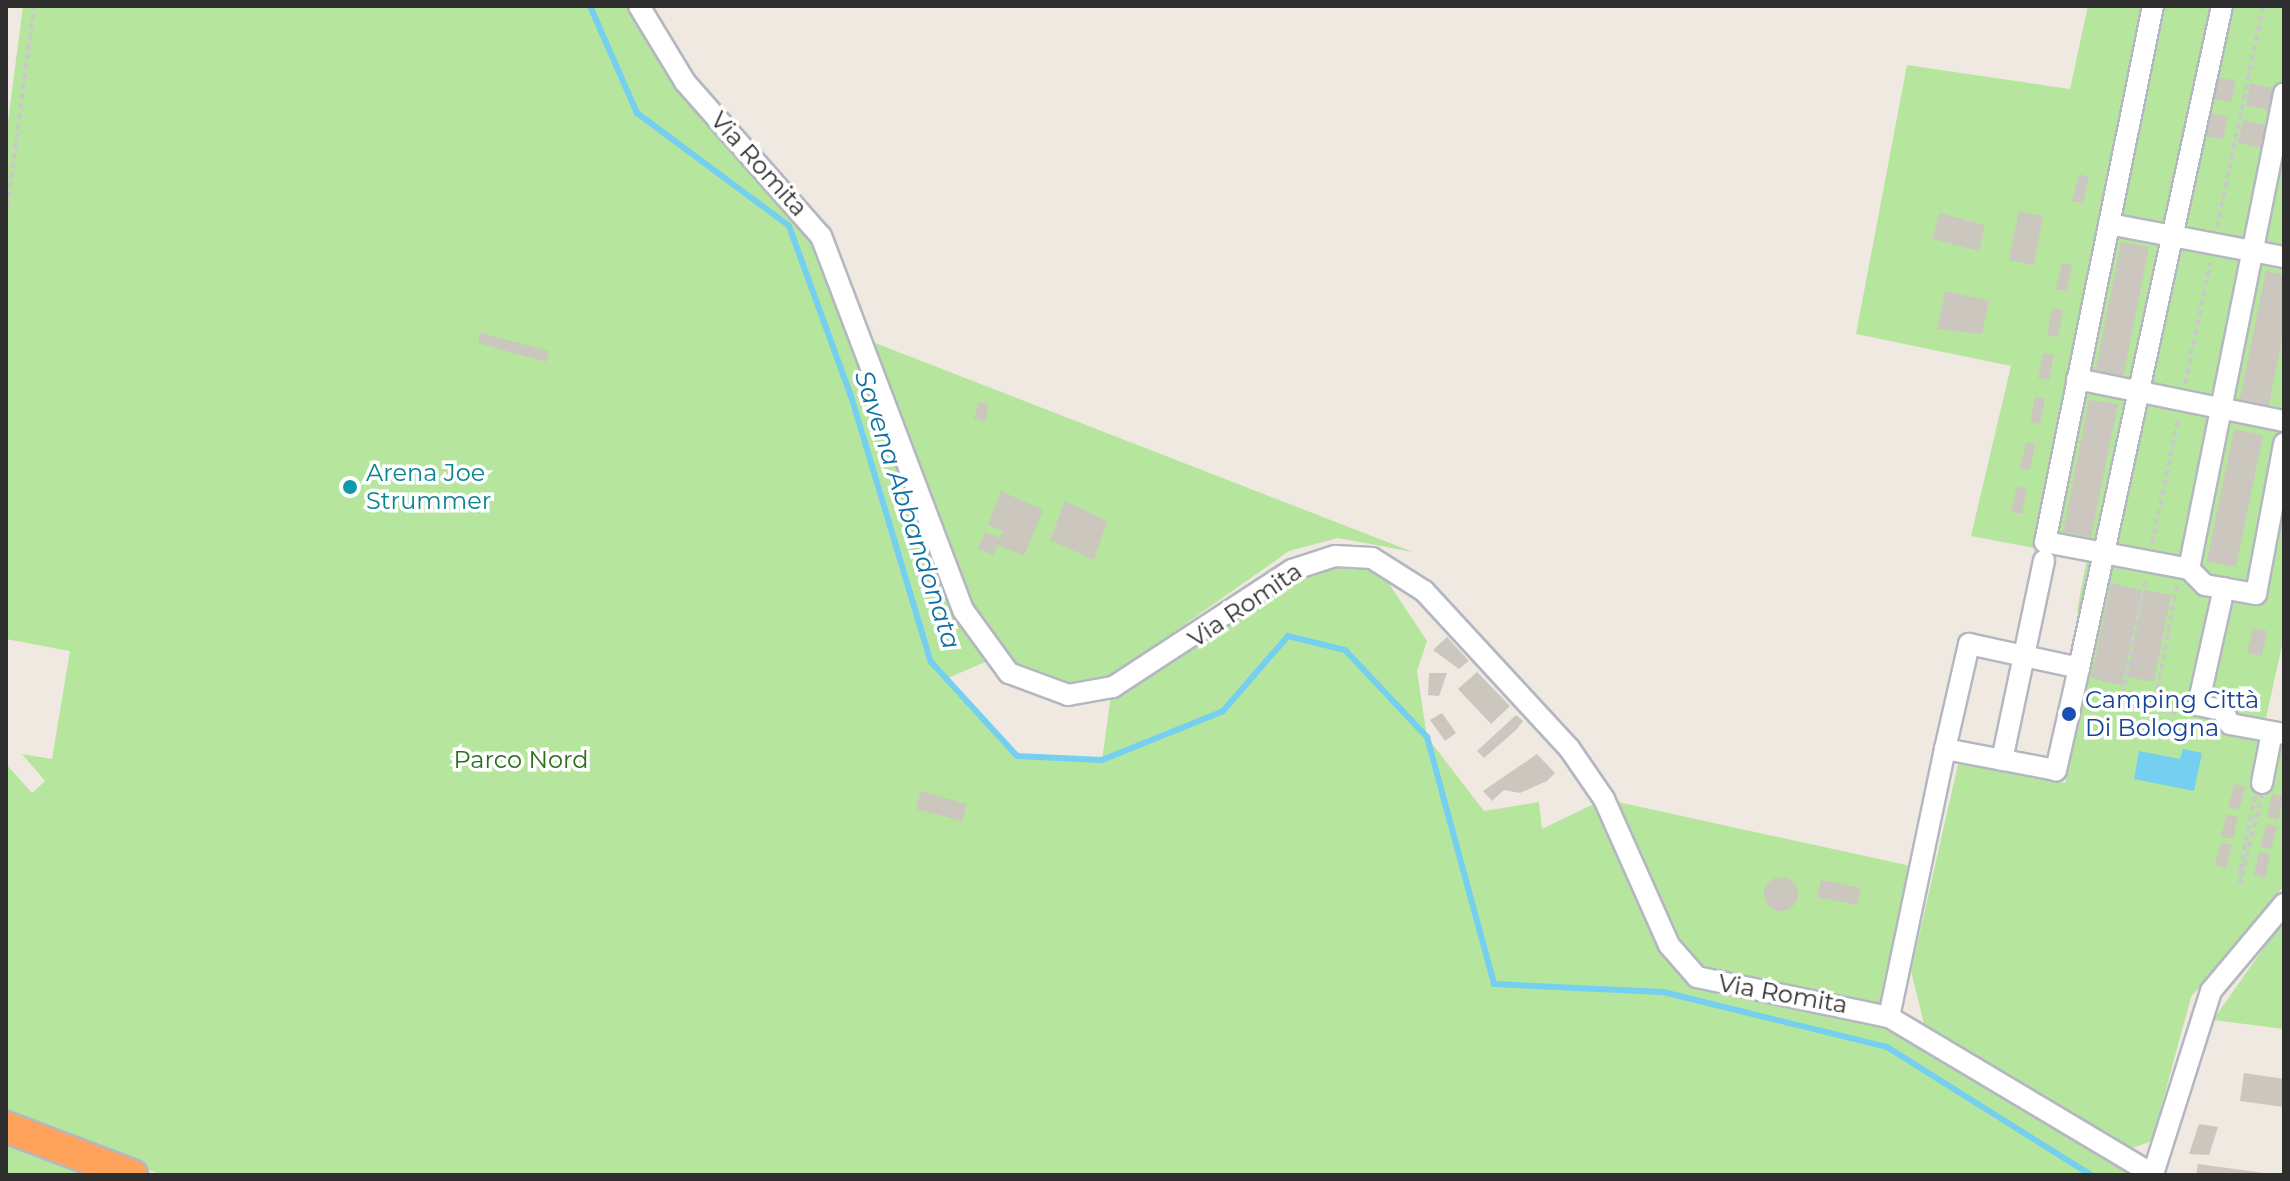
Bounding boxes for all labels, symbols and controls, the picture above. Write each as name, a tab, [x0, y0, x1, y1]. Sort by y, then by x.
street label: Via Romita	[705, 106, 813, 222]
water label: Savena Abbandonata	[847, 367, 967, 653]
place label: Arena Joe Strummer	[366, 459, 491, 515]
marker: Arena Joe Strummer	[341, 478, 359, 496]
street label: Via Romita	[1183, 556, 1307, 654]
place label: Camping Città Di Bologna	[2085, 686, 2259, 742]
marker: Camping Città Di Bologna	[2060, 705, 2078, 723]
park label: Parco Nord	[453, 746, 589, 774]
street label: Via Romita	[1716, 968, 1850, 1020]

